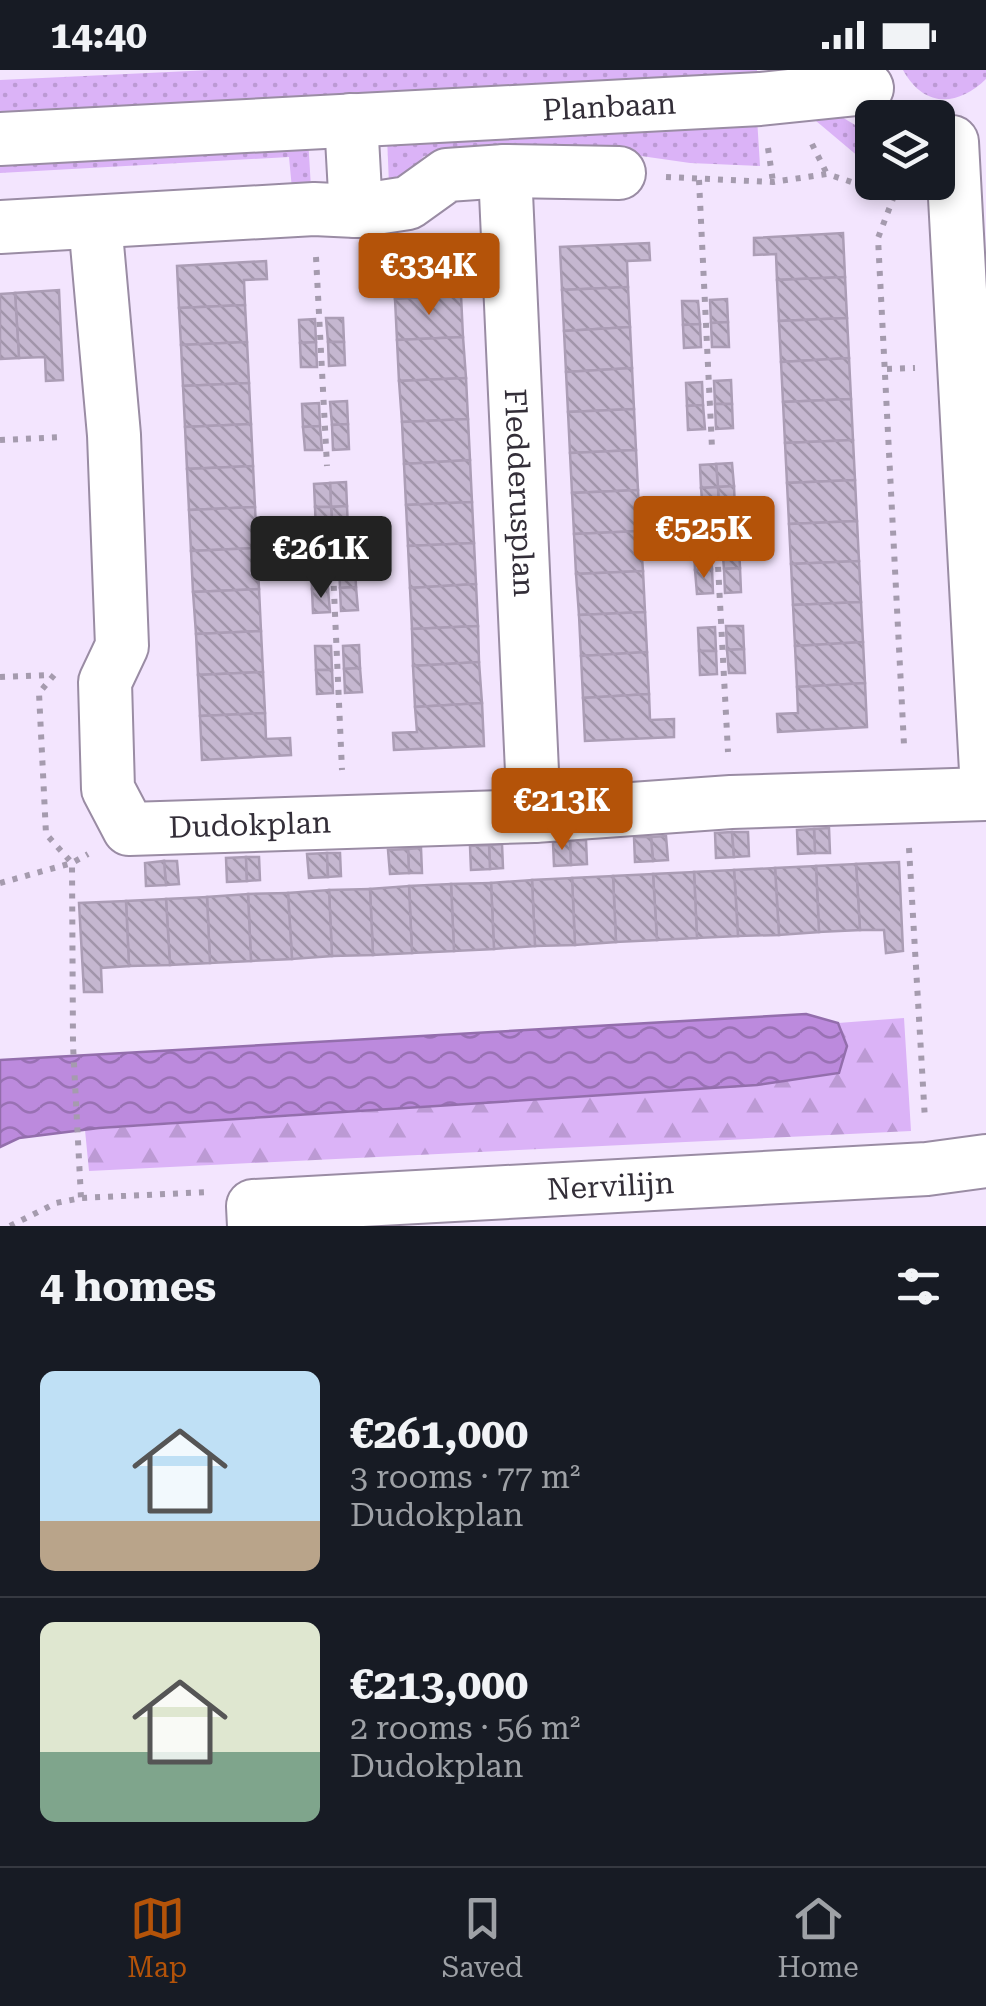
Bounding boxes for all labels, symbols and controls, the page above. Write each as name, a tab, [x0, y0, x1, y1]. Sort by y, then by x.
text: 14:40	[50, 13, 147, 57]
street label: Planbaan	[541, 85, 677, 127]
map controls	[855, 100, 955, 200]
button: layers	[855, 100, 955, 200]
pin: €334K	[359, 233, 499, 318]
text: €334K	[381, 246, 477, 284]
street label: Fledderusplan	[498, 388, 542, 598]
pin: €525K	[634, 496, 774, 581]
text: €525K	[656, 509, 752, 547]
pin: €261K	[251, 516, 391, 601]
text: €261K	[273, 529, 369, 567]
pin: €213K	[492, 768, 632, 853]
text: €213K	[514, 781, 610, 819]
street label: Dudokplan	[168, 805, 332, 845]
street label: Nervilijn	[546, 1165, 675, 1207]
icon: filters	[891, 1259, 946, 1314]
text: 4 homes	[40, 1262, 216, 1311]
text: €261,000	[350, 1409, 528, 1458]
icon: home	[120, 1411, 240, 1531]
text: 3 rooms · 77 m²	[350, 1458, 580, 1496]
text: Dudokplan	[350, 1496, 523, 1534]
text: €213,000	[350, 1660, 528, 1709]
icon: home	[120, 1662, 240, 1782]
text: 2 rooms · 56 m²	[350, 1709, 580, 1747]
text: Dudokplan	[350, 1747, 523, 1785]
tab: Map	[127, 1891, 187, 1984]
tab: Saved	[442, 1891, 523, 1984]
tab: Home	[778, 1891, 859, 1984]

